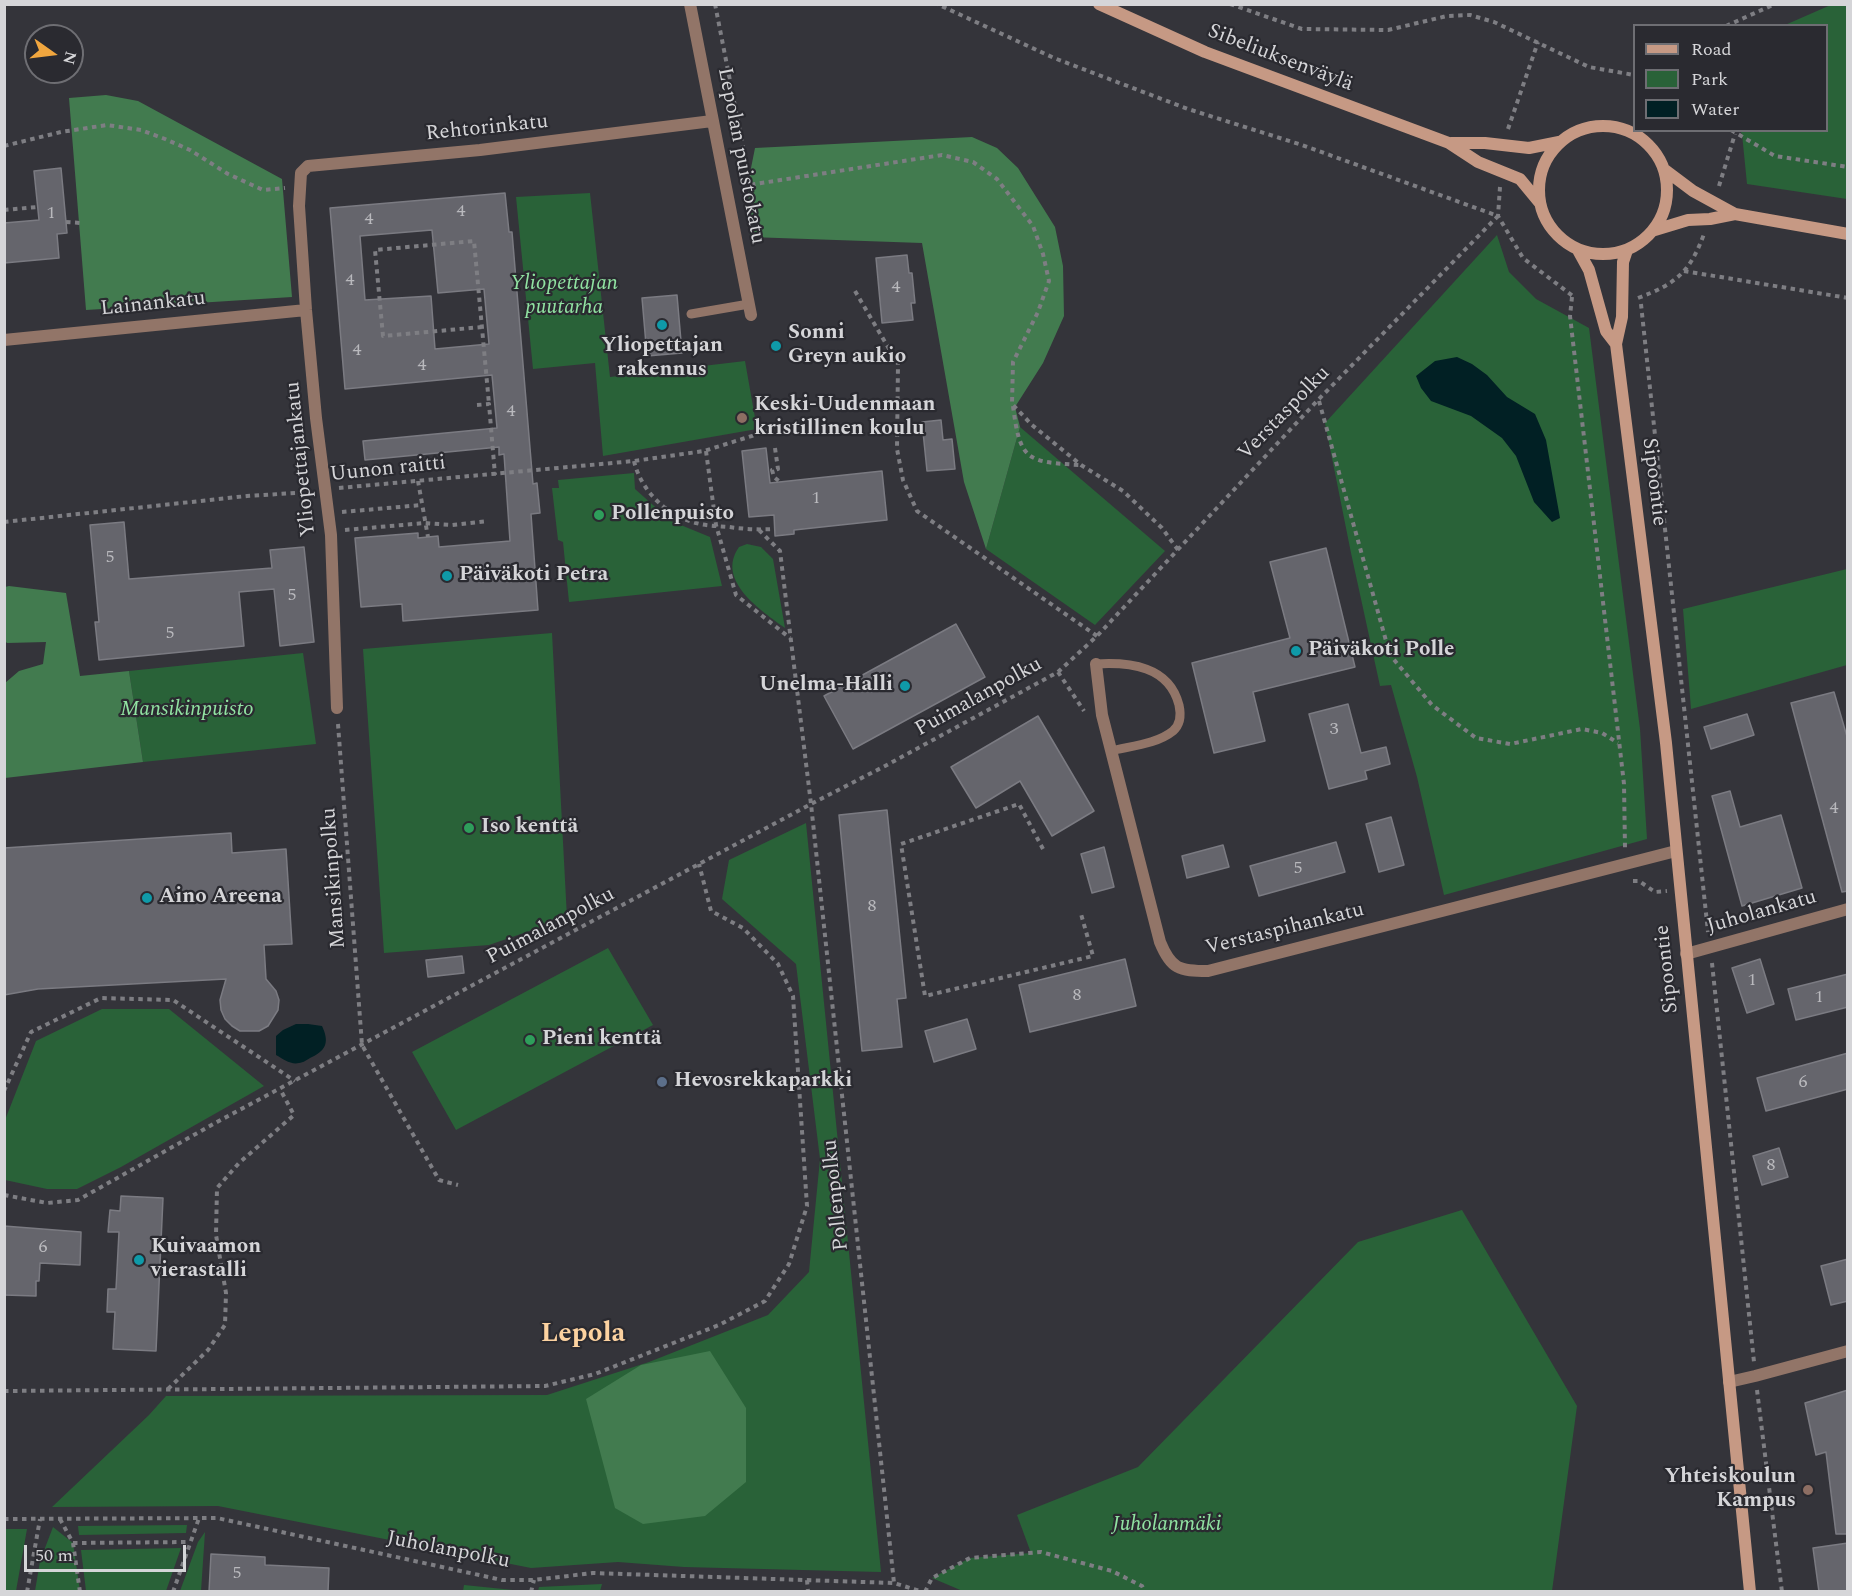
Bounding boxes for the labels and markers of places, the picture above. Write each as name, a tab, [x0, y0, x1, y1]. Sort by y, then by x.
marker: Yliopettajan rakennus	[655, 318, 669, 332]
place label: Sonni Greyn aukio	[788, 321, 906, 371]
place label: Yliopettajan rakennus	[601, 334, 723, 384]
marker: Sonni Greyn aukio	[769, 339, 783, 353]
place label: Keski-Uudenmaan kristillinen koulu	[754, 393, 935, 443]
marker: Keski-Uudenmaan kristillinen koulu	[735, 411, 749, 425]
place label: Pollenpuisto	[611, 502, 734, 528]
marker: Pollenpuisto	[592, 508, 606, 522]
place label: Päiväkoti Petra	[459, 563, 608, 589]
marker: Päiväkoti Petra	[440, 569, 454, 583]
place label: Päiväkoti Polle	[1308, 638, 1455, 664]
marker: Päiväkoti Polle	[1289, 644, 1303, 658]
place label: Unelma-Halli	[759, 673, 893, 699]
marker: Unelma-Halli	[898, 679, 912, 693]
place label: Iso kenttä	[481, 815, 578, 841]
marker: Iso kenttä	[462, 821, 476, 835]
place label: Aino Areena	[159, 885, 282, 911]
marker: Aino Areena	[140, 891, 154, 905]
place label: Pieni kenttä	[542, 1027, 662, 1053]
marker: Pieni kenttä	[523, 1033, 537, 1047]
place label: Hevosrekkaparkki	[674, 1069, 852, 1095]
marker: Hevosrekkaparkki	[655, 1075, 669, 1089]
place label: Kuivaamon vierastalli	[151, 1235, 261, 1285]
marker: Kuivaamon vierastalli	[132, 1253, 146, 1267]
place label: Yhteiskoulun Kampus	[1664, 1465, 1796, 1515]
marker: Yhteiskoulun Kampus	[1801, 1483, 1815, 1497]

